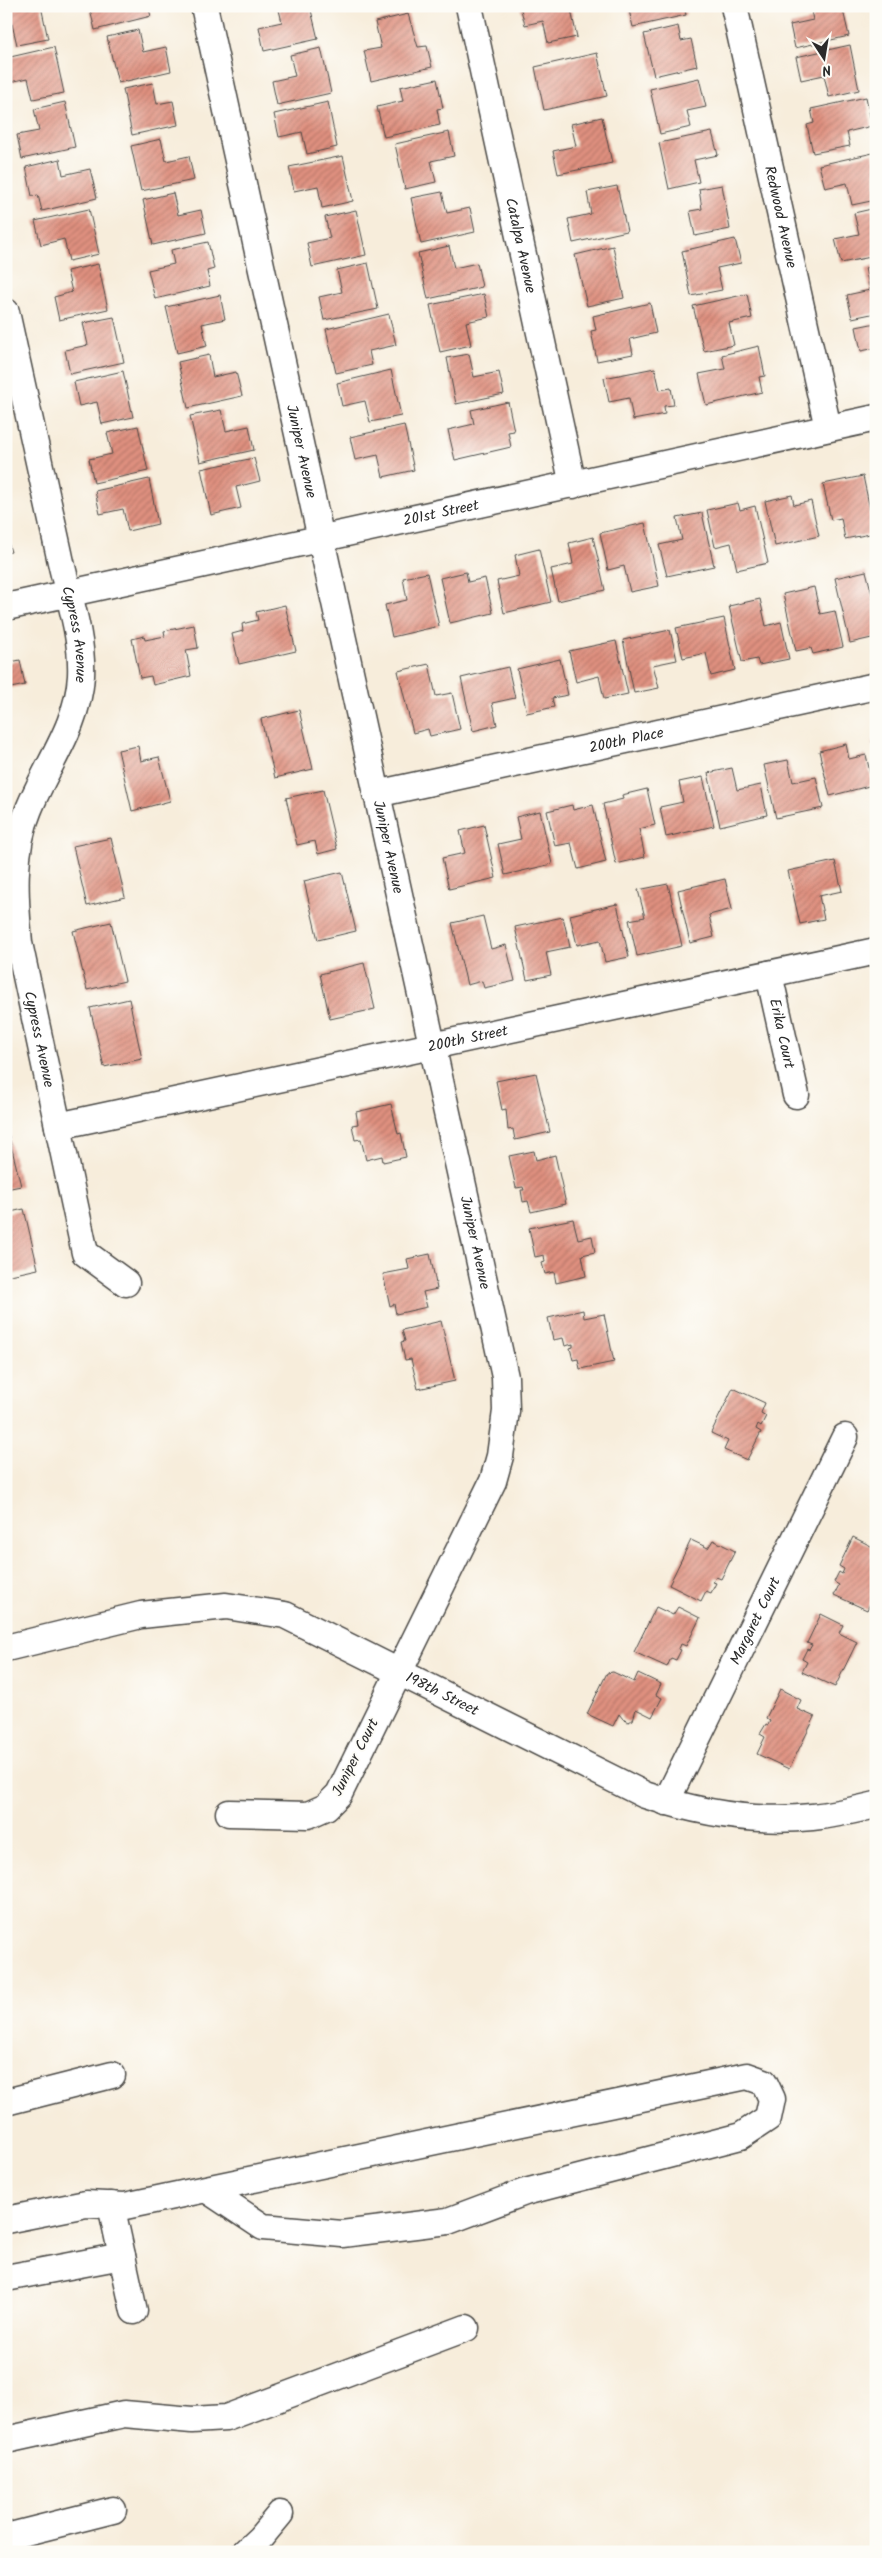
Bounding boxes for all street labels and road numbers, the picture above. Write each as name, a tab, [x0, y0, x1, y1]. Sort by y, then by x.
street label: Redwood Avenue	[757, 163, 803, 271]
street label: Catalpa Avenue	[498, 196, 542, 296]
street label: Juniper Avenue	[279, 403, 323, 501]
street label: 201st Street	[401, 494, 482, 533]
street label: Cypress Avenue	[54, 584, 92, 684]
street label: 200th Place	[587, 721, 666, 761]
street label: Juniper Avenue	[366, 798, 410, 896]
street label: Cypress Avenue	[17, 989, 60, 1090]
street label: Erika Court	[762, 996, 801, 1071]
street label: 200th Street	[425, 1019, 511, 1060]
street label: Juniper Avenue	[453, 1194, 496, 1292]
street label: Margaret Court	[724, 1573, 788, 1669]
street label: 198th Street	[401, 1666, 483, 1723]
street label: Juniper Court	[326, 1714, 386, 1801]

